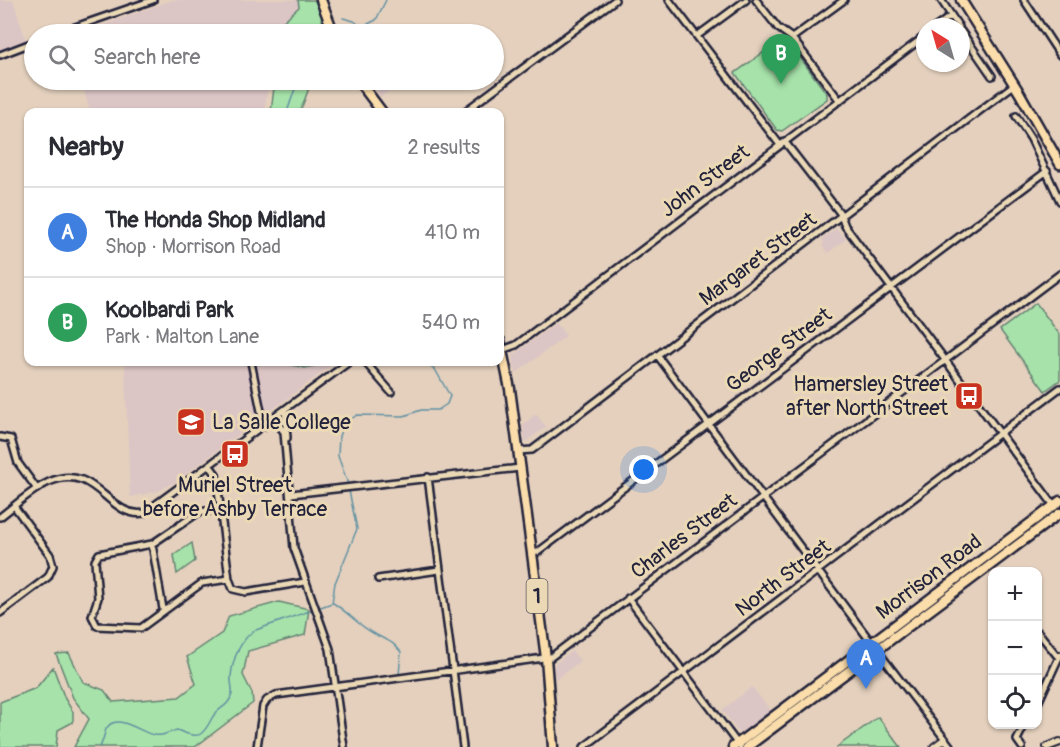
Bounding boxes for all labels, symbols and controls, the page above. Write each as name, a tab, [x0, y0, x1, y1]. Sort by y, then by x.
north arrow	[916, 18, 970, 72]
search box	[24, 24, 504, 90]
pin: B	[762, 34, 800, 84]
icon: search	[45, 41, 78, 74]
text: Search here	[93, 43, 200, 71]
text: Nearby	[48, 131, 124, 163]
text: 2 results	[408, 135, 480, 160]
street label: John Street	[655, 138, 755, 223]
text: The Honda Shop Midland	[105, 206, 326, 234]
street label: Margaret Street	[694, 206, 822, 312]
text: A	[61, 220, 74, 245]
text: 410 m	[425, 220, 480, 245]
text: Shop · Morrison Road	[105, 234, 281, 259]
text: Koolbardi Park	[105, 296, 234, 324]
street label: George Street	[721, 301, 838, 399]
text: B	[62, 310, 73, 335]
text: 540 m	[422, 310, 480, 335]
text: Park · Malton Lane	[105, 324, 259, 349]
place label: Hamersley Street after North Street	[786, 371, 949, 422]
bus stop icon: Hamersley Street after North Street	[953, 380, 985, 412]
school or university icon: La Salle College	[175, 406, 207, 438]
place label: La Salle College	[212, 409, 351, 436]
bus stop icon: Muriel Street before Ashby Terrace	[219, 438, 251, 470]
your location	[629, 455, 658, 484]
place label: Muriel Street before Ashby Terrace	[143, 472, 328, 523]
street label: Charles Street	[625, 487, 743, 585]
street label: Morrison Road	[871, 528, 987, 626]
street label: North Street	[730, 533, 837, 623]
map controls	[988, 567, 1042, 729]
button: +	[988, 567, 1042, 621]
road number: 1	[526, 579, 548, 613]
button: −	[988, 621, 1042, 675]
pin: A	[846, 640, 886, 689]
button: locate	[988, 675, 1042, 729]

